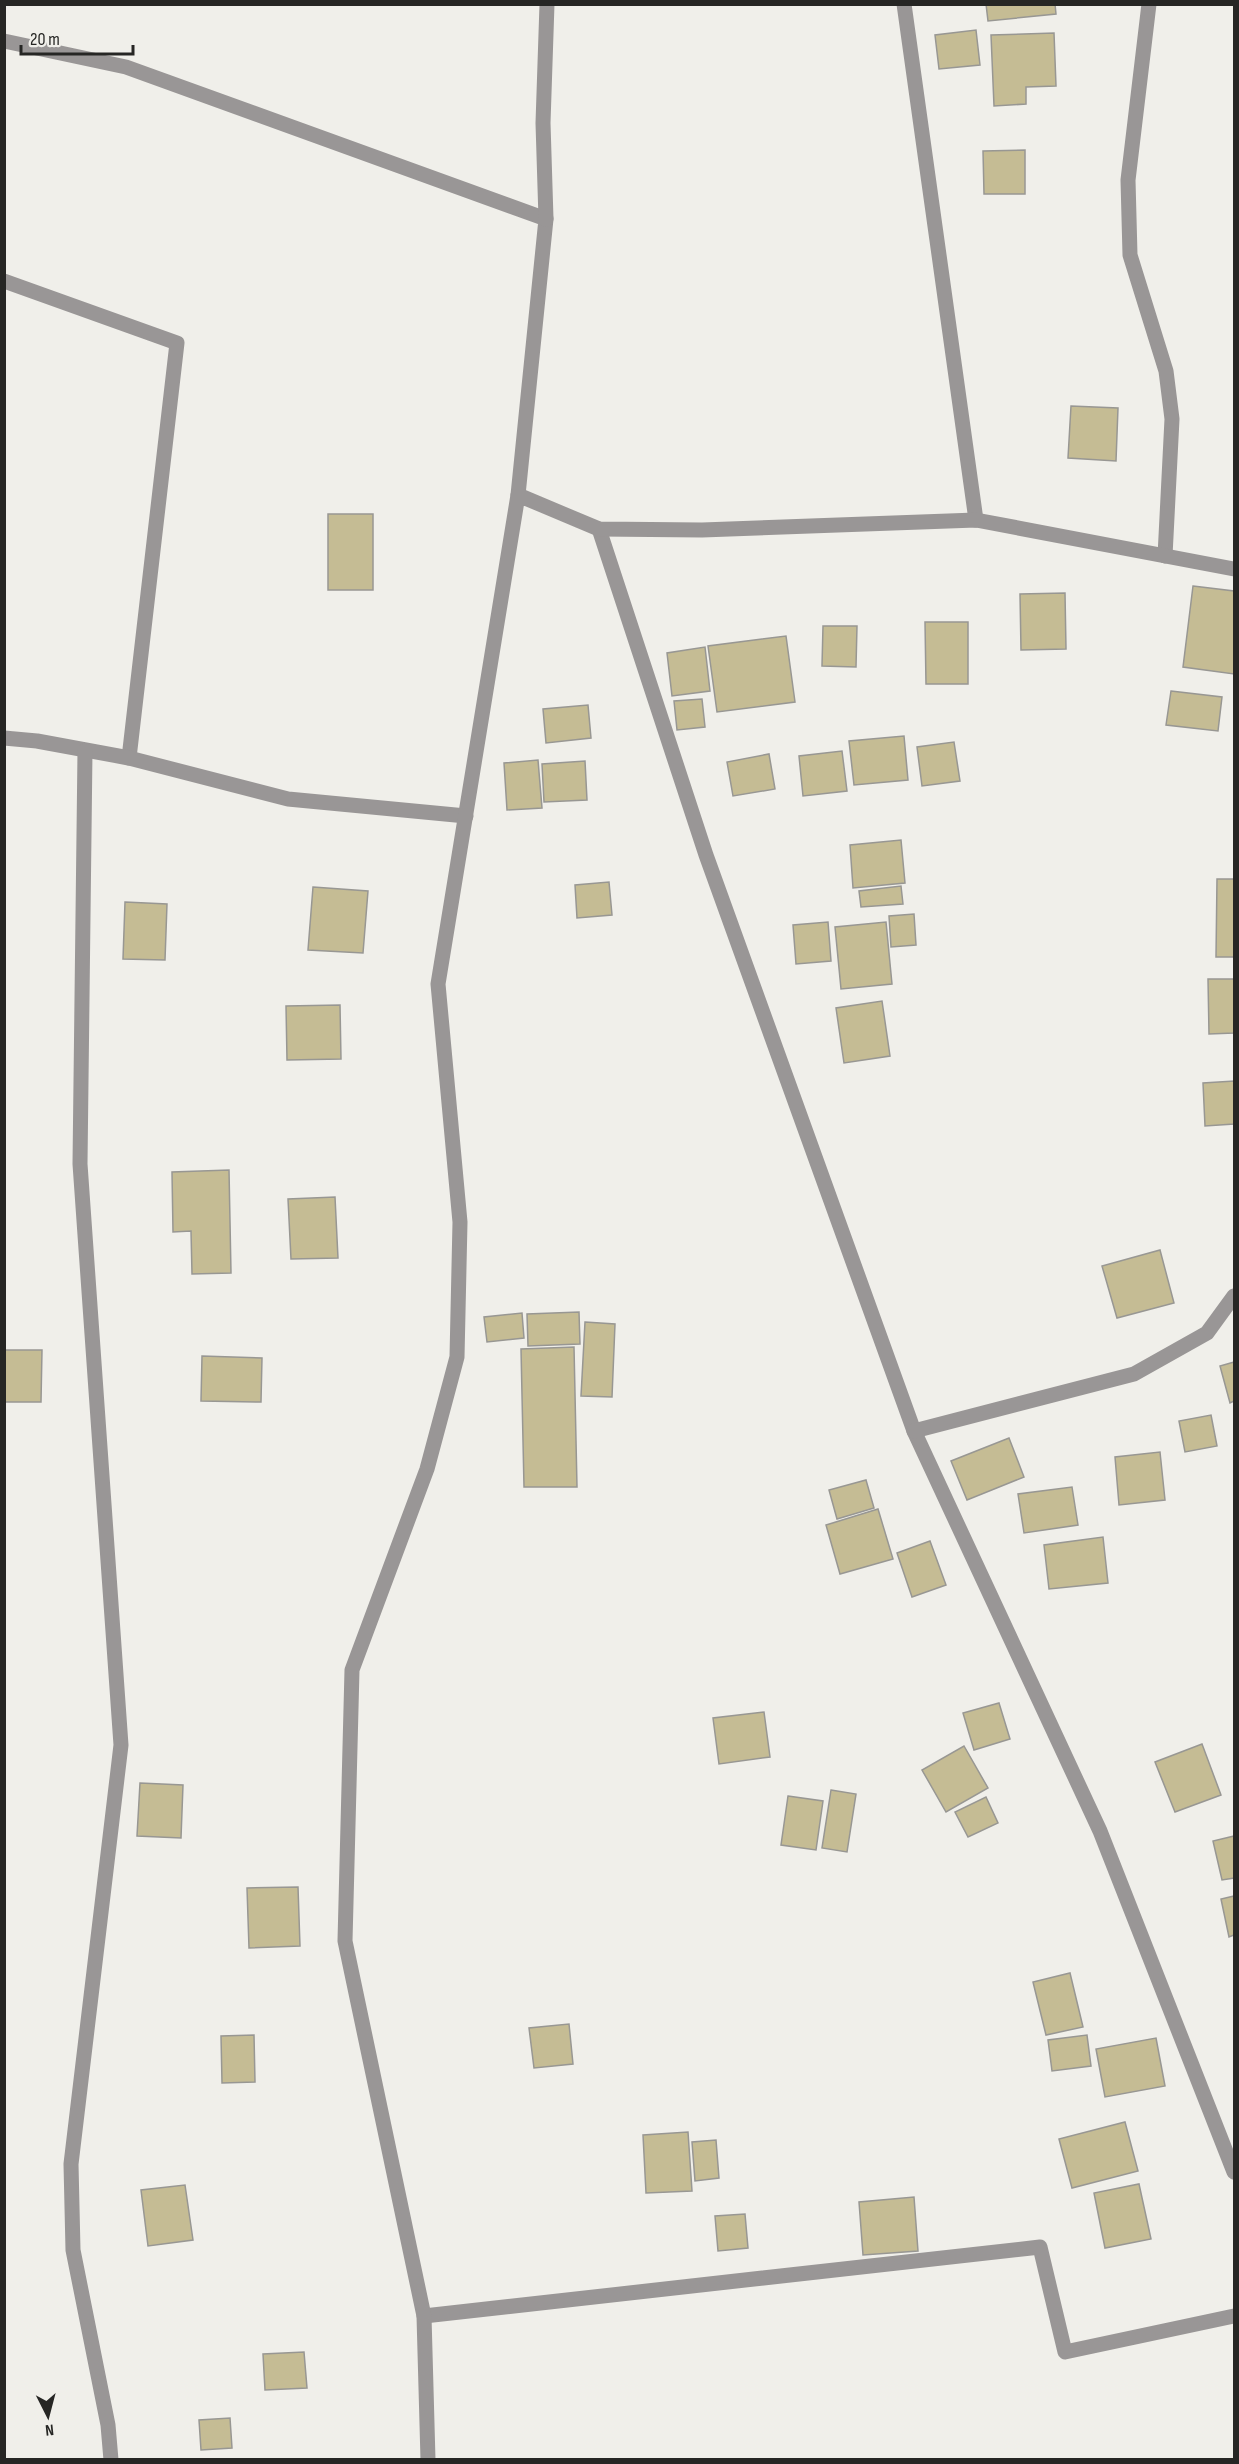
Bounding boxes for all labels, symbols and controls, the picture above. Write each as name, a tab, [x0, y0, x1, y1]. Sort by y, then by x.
scale bar	[21, 18, 134, 56]
text: 20 m	[30, 29, 60, 50]
north arrow	[18, 2386, 78, 2446]
text: N	[44, 2420, 55, 2439]

